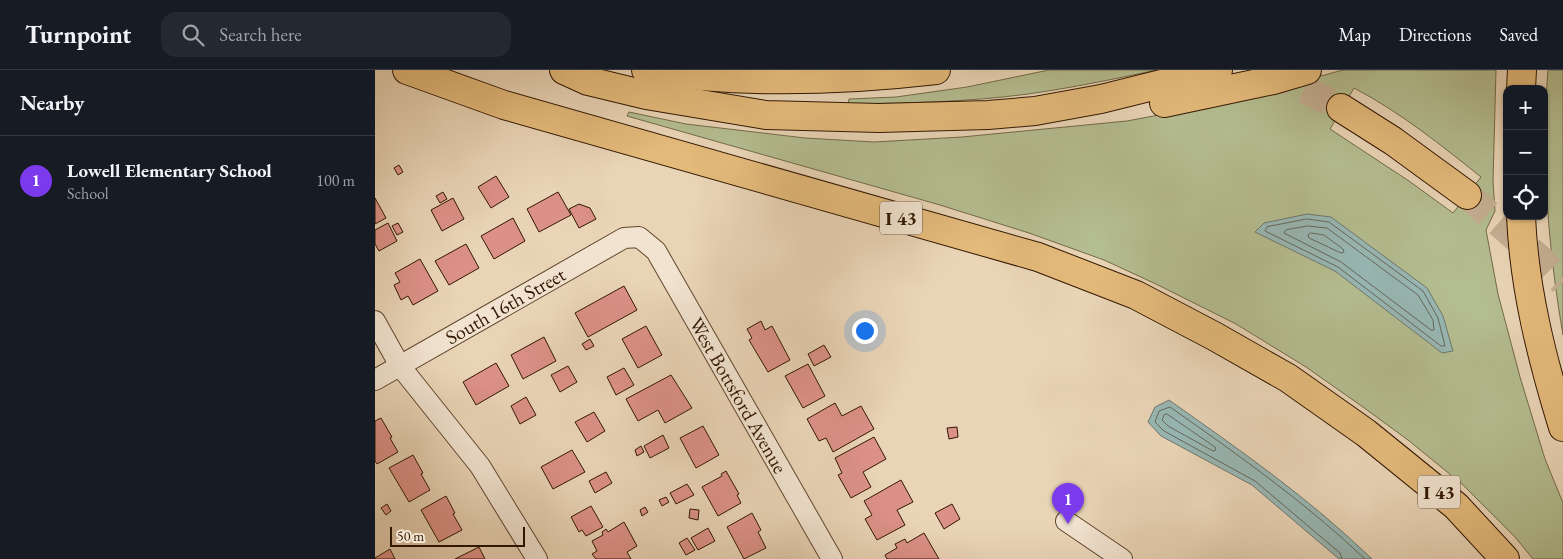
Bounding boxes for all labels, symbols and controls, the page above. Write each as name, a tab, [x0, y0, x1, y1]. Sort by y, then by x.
search box	[161, 12, 511, 57]
text: Turnpoint	[25, 19, 131, 50]
icon: search	[179, 21, 207, 49]
text: Search here	[219, 22, 302, 47]
text: Map	[1339, 23, 1371, 46]
text: Directions	[1399, 23, 1471, 46]
text: Saved	[1499, 23, 1538, 46]
map controls	[1503, 85, 1548, 220]
button: +	[1503, 85, 1548, 130]
text: Nearby	[20, 89, 84, 116]
button: −	[1503, 130, 1548, 175]
text: Lowell Elementary School	[67, 158, 272, 183]
text: 1	[32, 170, 40, 191]
text: 100 m	[316, 170, 355, 191]
button: locate	[1503, 175, 1548, 220]
text: School	[67, 183, 109, 204]
road number: I 43	[880, 202, 922, 234]
street label: South 16th Street	[441, 261, 571, 350]
street label: West Bottsford Avenue	[684, 313, 793, 478]
your location	[852, 318, 878, 344]
road number: I 43	[1418, 476, 1460, 508]
pin: 1	[1052, 483, 1084, 524]
scale bar	[390, 524, 525, 547]
text: 50 m	[397, 527, 424, 545]

